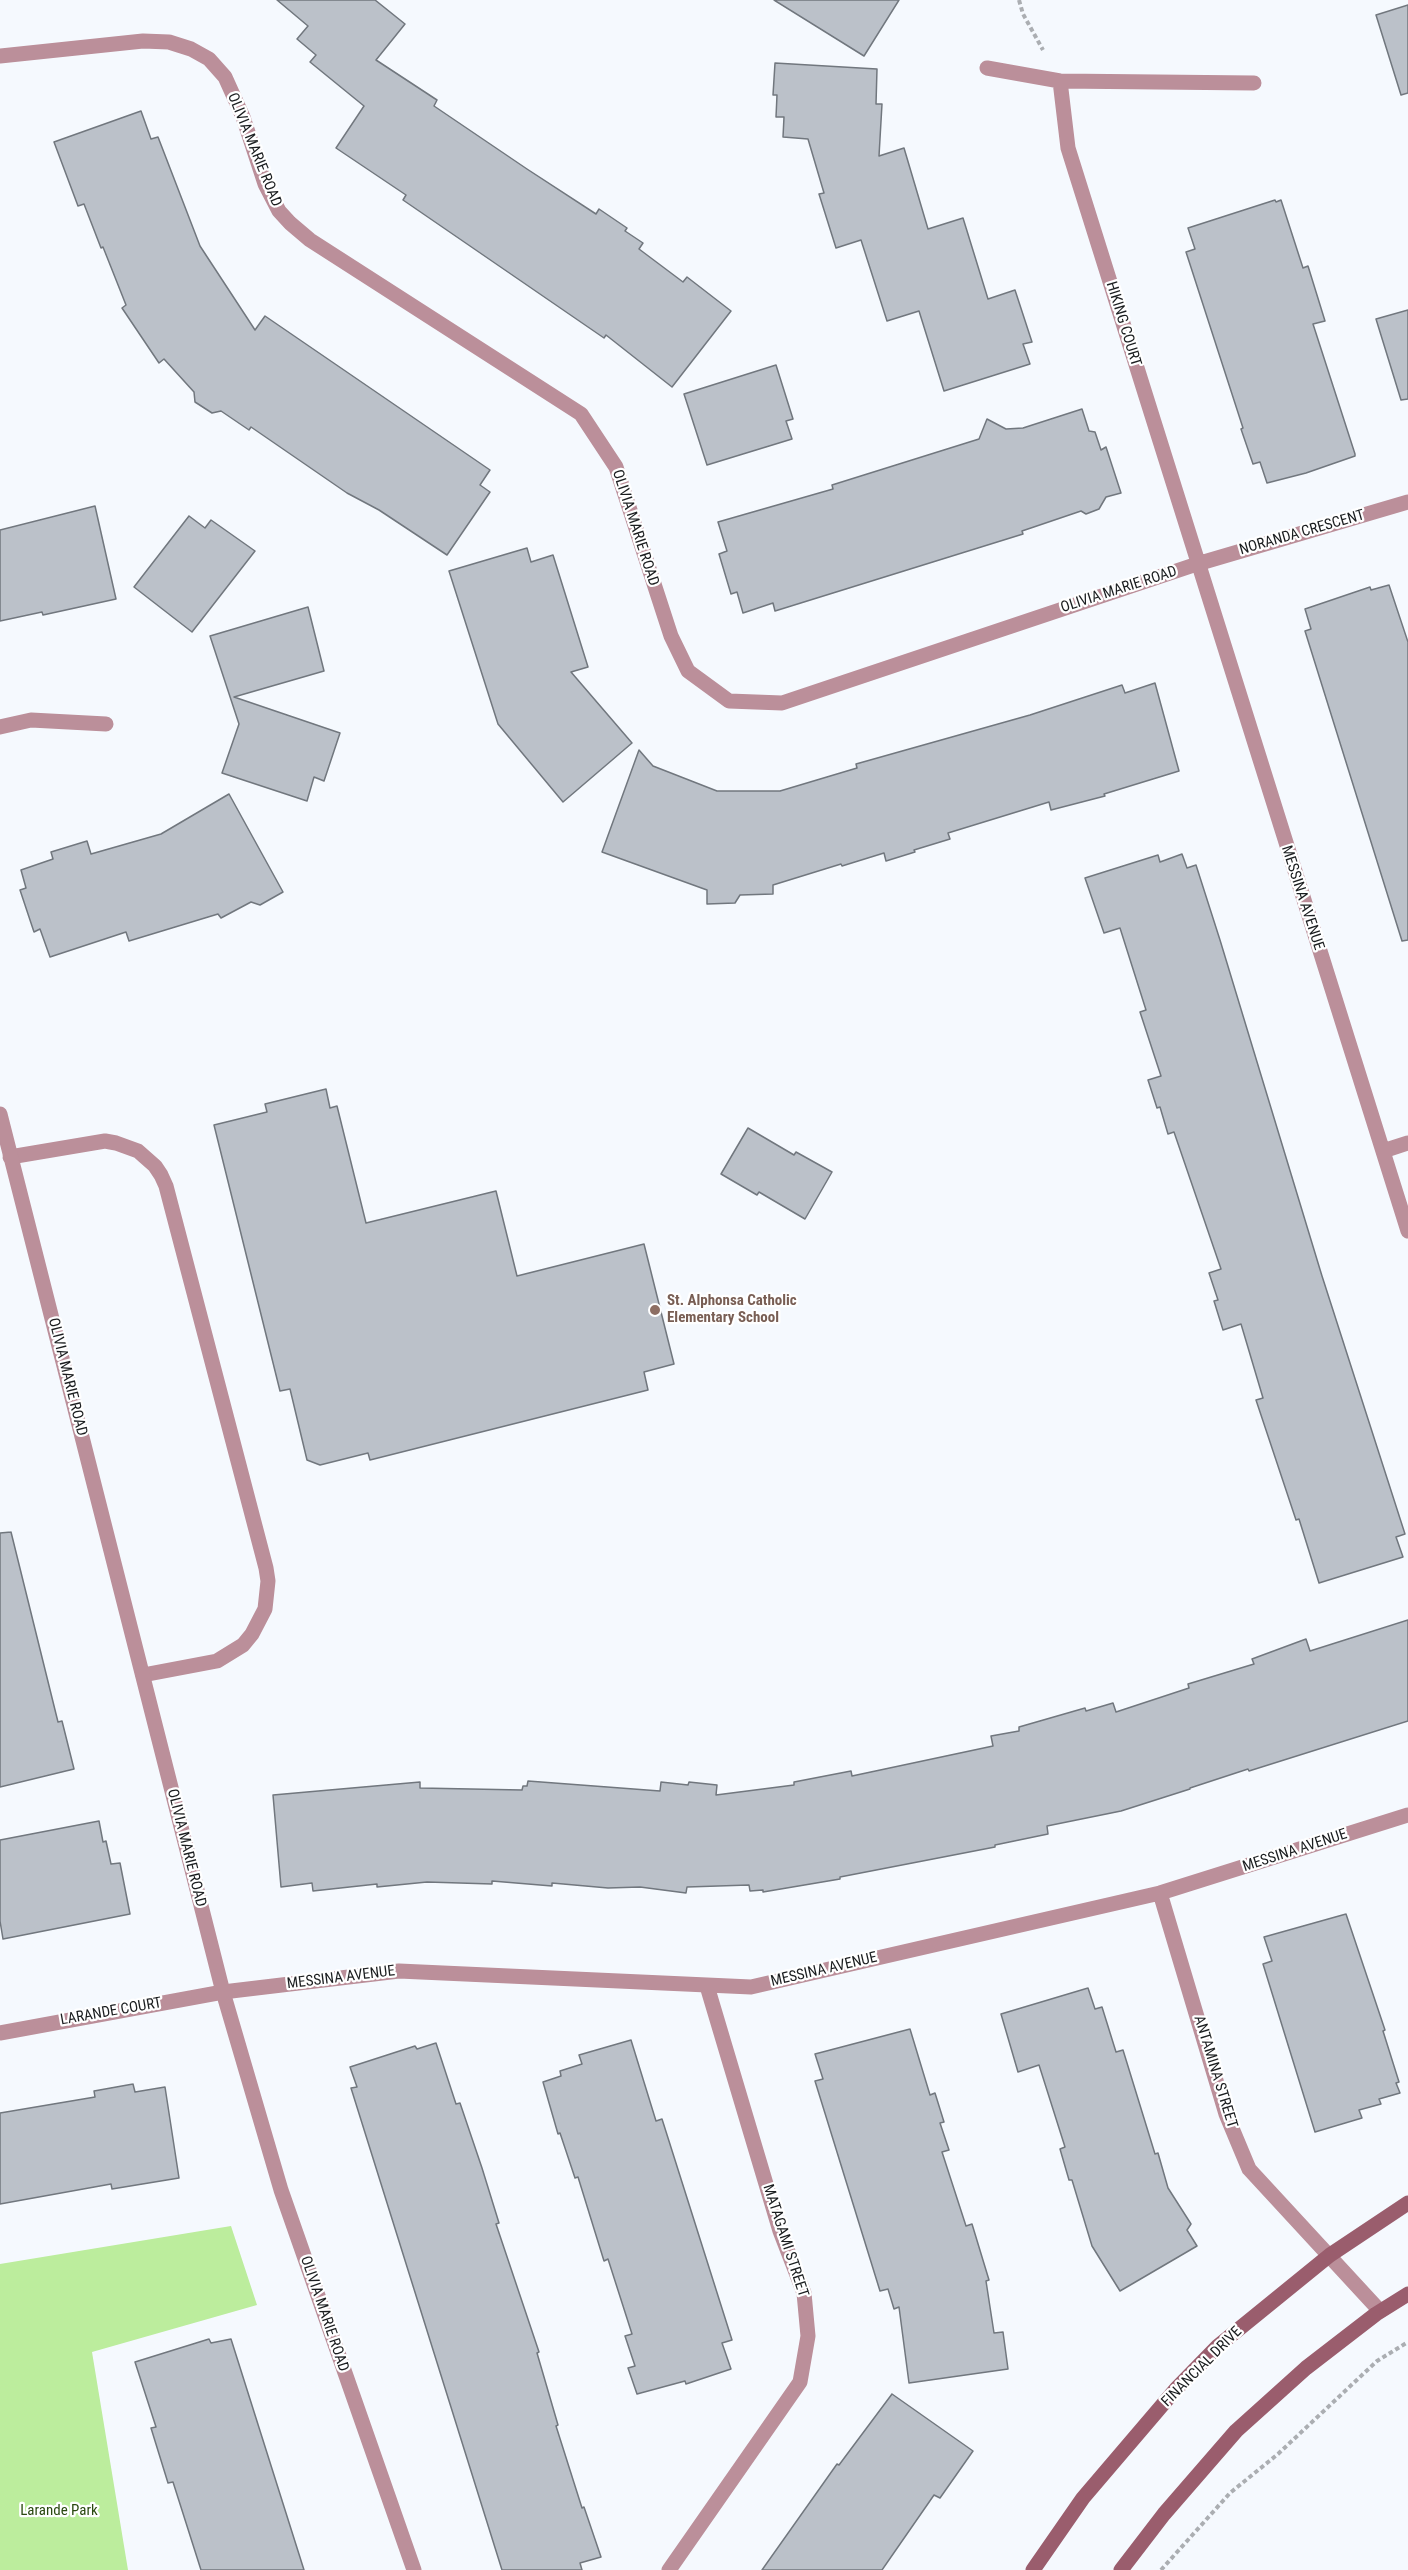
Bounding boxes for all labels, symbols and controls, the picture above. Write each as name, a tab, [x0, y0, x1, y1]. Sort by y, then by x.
street label: OLIVIA MARIE ROAD	[223, 91, 285, 209]
street label: HIKING COURT	[1102, 279, 1144, 369]
street label: OLIVIA MARIE ROAD	[608, 468, 662, 588]
street label: NORANDA CRESCENT	[1237, 507, 1367, 559]
street label: OLIVIA MARIE ROAD	[1059, 563, 1179, 617]
street label: MESSINA AVENUE	[1277, 844, 1327, 952]
place label: St. Alphonsa Catholic Elementary School	[667, 1292, 797, 1327]
marker: St. Alphonsa Catholic Elementary School	[648, 1303, 662, 1317]
street label: OLIVIA MARIE ROAD	[44, 1316, 90, 1438]
street label: OLIVIA MARIE ROAD	[163, 1787, 209, 1909]
street label: MESSINA AVENUE	[1241, 1826, 1349, 1876]
street label: MESSINA AVENUE	[769, 1949, 879, 1991]
street label: MESSINA AVENUE	[286, 1962, 396, 1994]
street label: LARANDE COURT	[59, 1994, 163, 2030]
street label: ANTAMINA STREET	[1189, 2014, 1241, 2130]
street label: MATAGAMI STREET	[758, 2182, 812, 2300]
street label: OLIVIA MARIE ROAD	[296, 2254, 352, 2374]
street label: FINANCIAL DRIVE	[1158, 2323, 1246, 2411]
park label: Larande Park	[20, 2502, 98, 2520]

